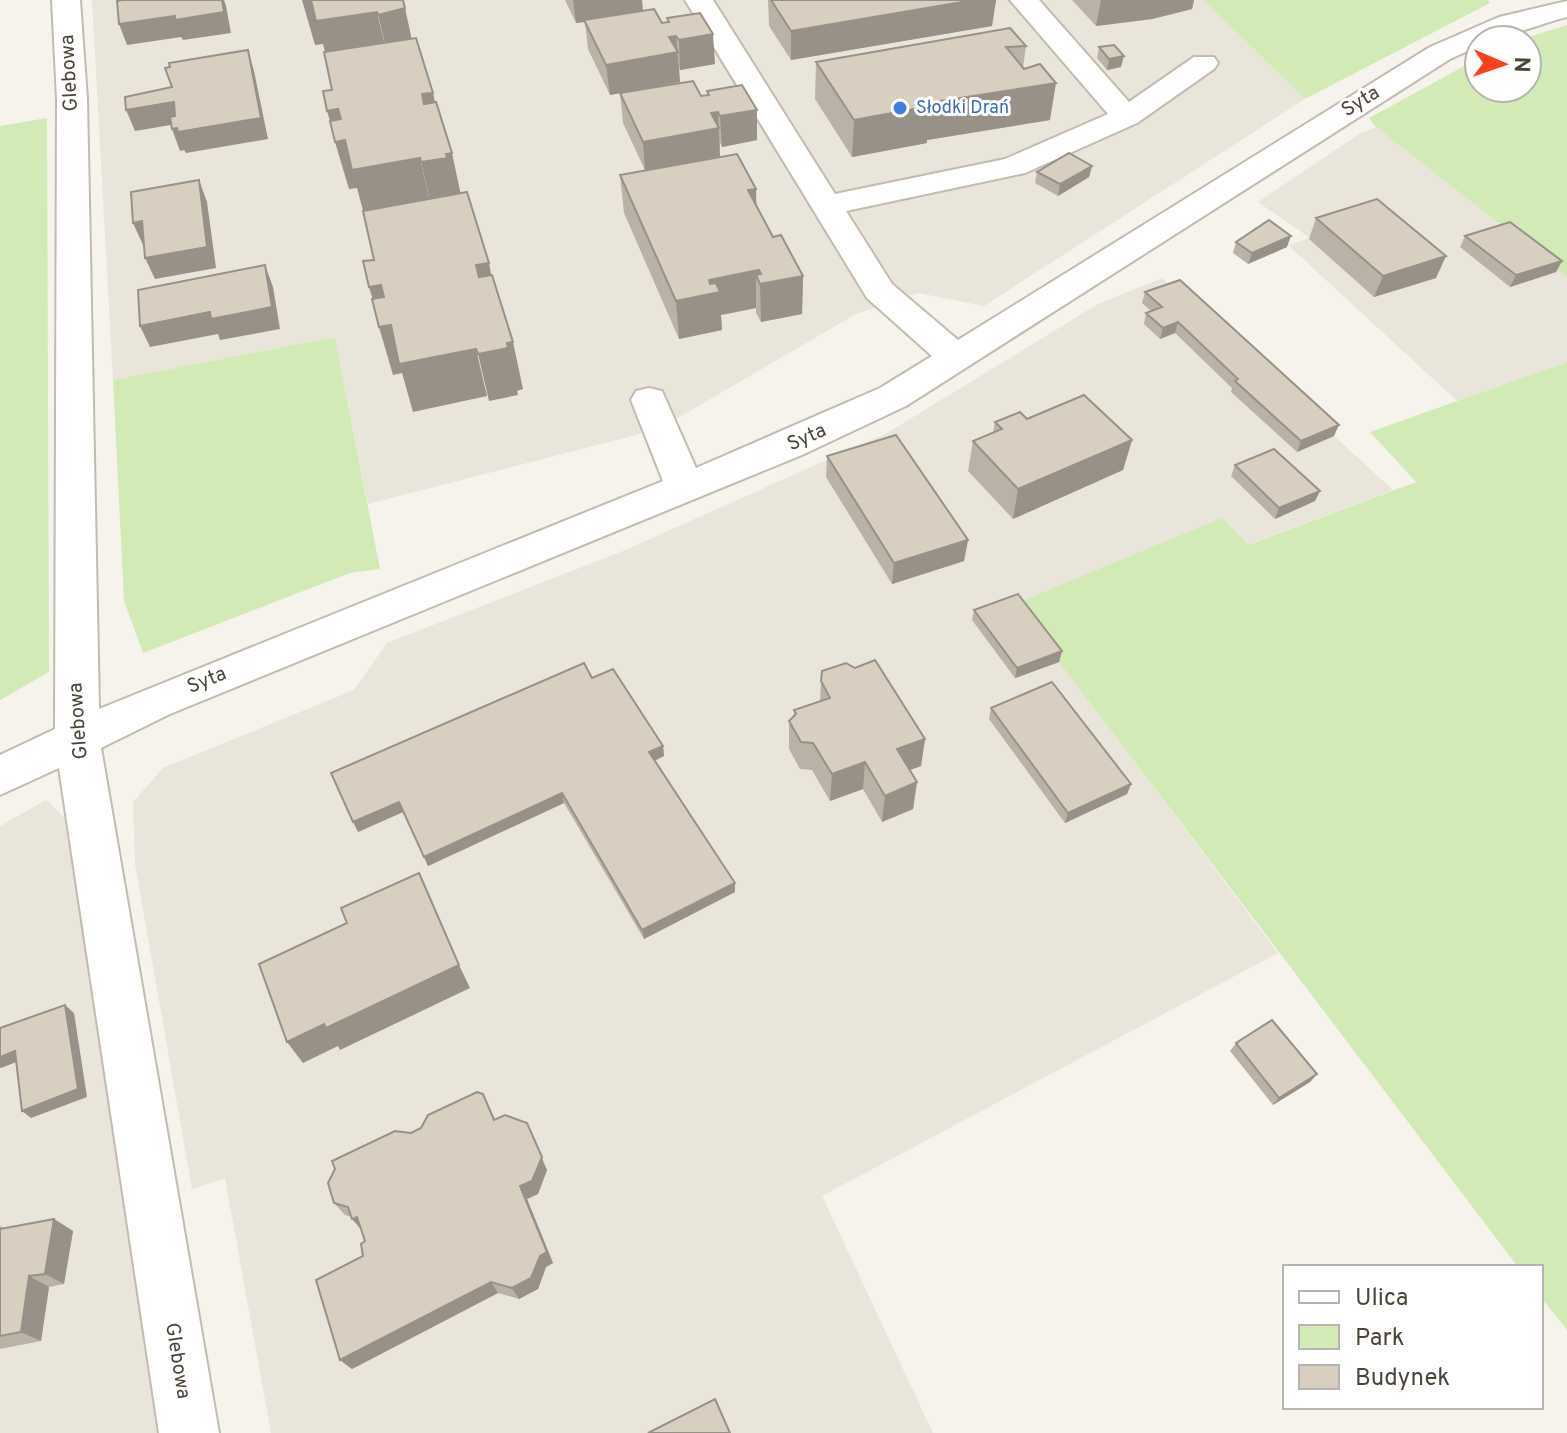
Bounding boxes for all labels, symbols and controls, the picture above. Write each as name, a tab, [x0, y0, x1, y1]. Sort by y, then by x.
north arrow	[1463, 24, 1543, 104]
street label: Glebowa	[55, 34, 85, 112]
text: N	[1507, 56, 1534, 73]
street label: Syta	[1337, 80, 1385, 124]
place label: Słodki Drań	[916, 97, 1009, 120]
marker: Słodki Drań	[891, 99, 909, 117]
street label: Syta	[783, 418, 831, 458]
street label: Syta	[183, 661, 231, 701]
street label: Glebowa	[63, 682, 95, 760]
legend	[1283, 1265, 1543, 1409]
text: Ulica	[1355, 1284, 1408, 1314]
street label: Glebowa	[158, 1321, 196, 1401]
text: Park	[1355, 1324, 1405, 1354]
text: Budynek	[1355, 1364, 1450, 1394]

